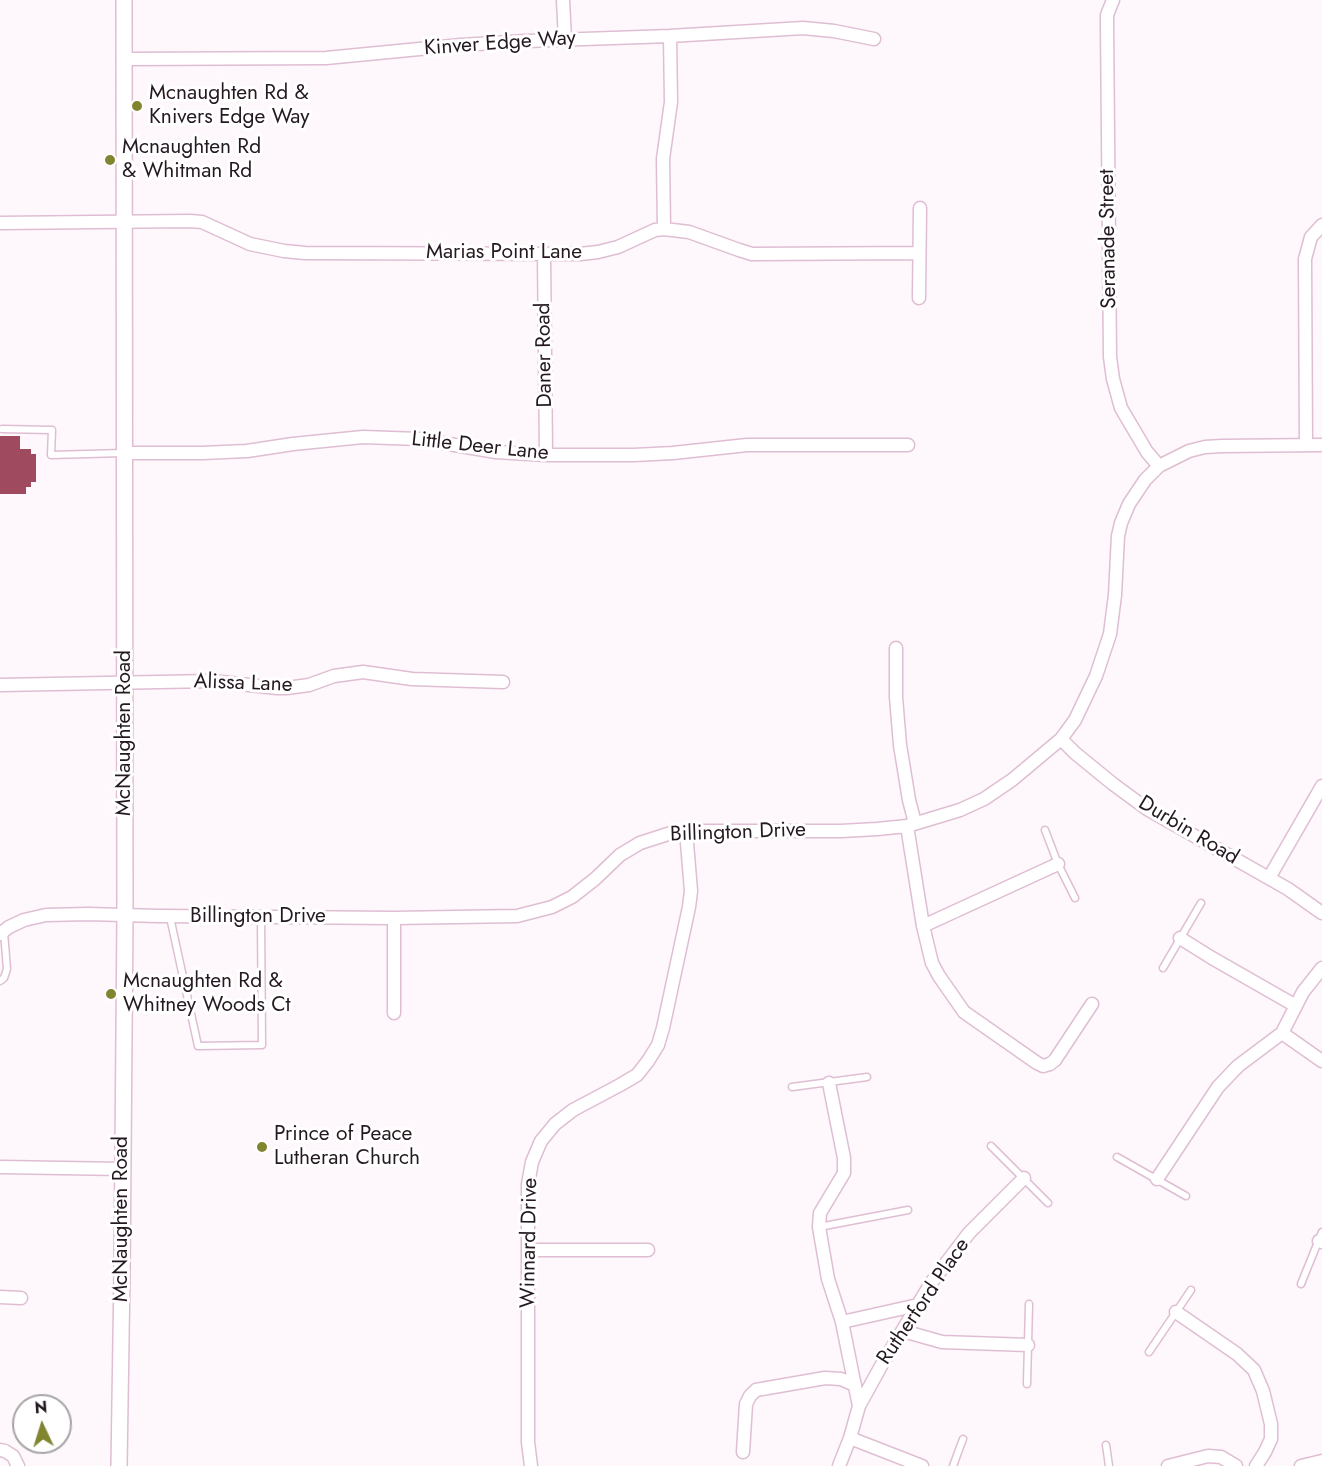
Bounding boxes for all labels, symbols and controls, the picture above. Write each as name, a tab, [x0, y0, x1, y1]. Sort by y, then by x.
street label: Kinver Edge Way	[423, 26, 577, 62]
place label: Mcnaughten Rd & Knivers Edge Way	[149, 81, 310, 131]
marker: Mcnaughten Rd & Knivers Edge Way	[130, 99, 144, 113]
place label: Mcnaughten Rd & Whitman Rd	[122, 135, 261, 185]
marker: Mcnaughten Rd & Whitman Rd	[103, 153, 117, 167]
street label: Seranade Street	[1095, 169, 1123, 309]
street label: Marias Point Lane	[426, 240, 582, 266]
street label: Daner Road	[531, 302, 559, 408]
street label: Little Deer Lane	[410, 427, 550, 467]
street label: McNaughten Road	[112, 650, 138, 816]
street label: Alissa Lane	[193, 670, 293, 698]
street label: Durbin Road	[1133, 791, 1243, 871]
street label: Billington Drive	[670, 818, 806, 848]
street label: Billington Drive	[190, 904, 326, 930]
place label: Mcnaughten Rd & Whitney Woods Ct	[123, 969, 291, 1019]
marker: Mcnaughten Rd & Whitney Woods Ct	[104, 987, 118, 1001]
place label: Prince of Peace Lutheran Church	[274, 1122, 420, 1172]
street label: McNaughten Road	[109, 1136, 135, 1302]
marker: Prince of Peace Lutheran Church	[255, 1140, 269, 1154]
street label: Winnard Drive	[516, 1178, 544, 1308]
street label: Rutherford Place	[872, 1234, 976, 1370]
north arrow	[12, 1394, 72, 1454]
text: N	[34, 1396, 48, 1419]

